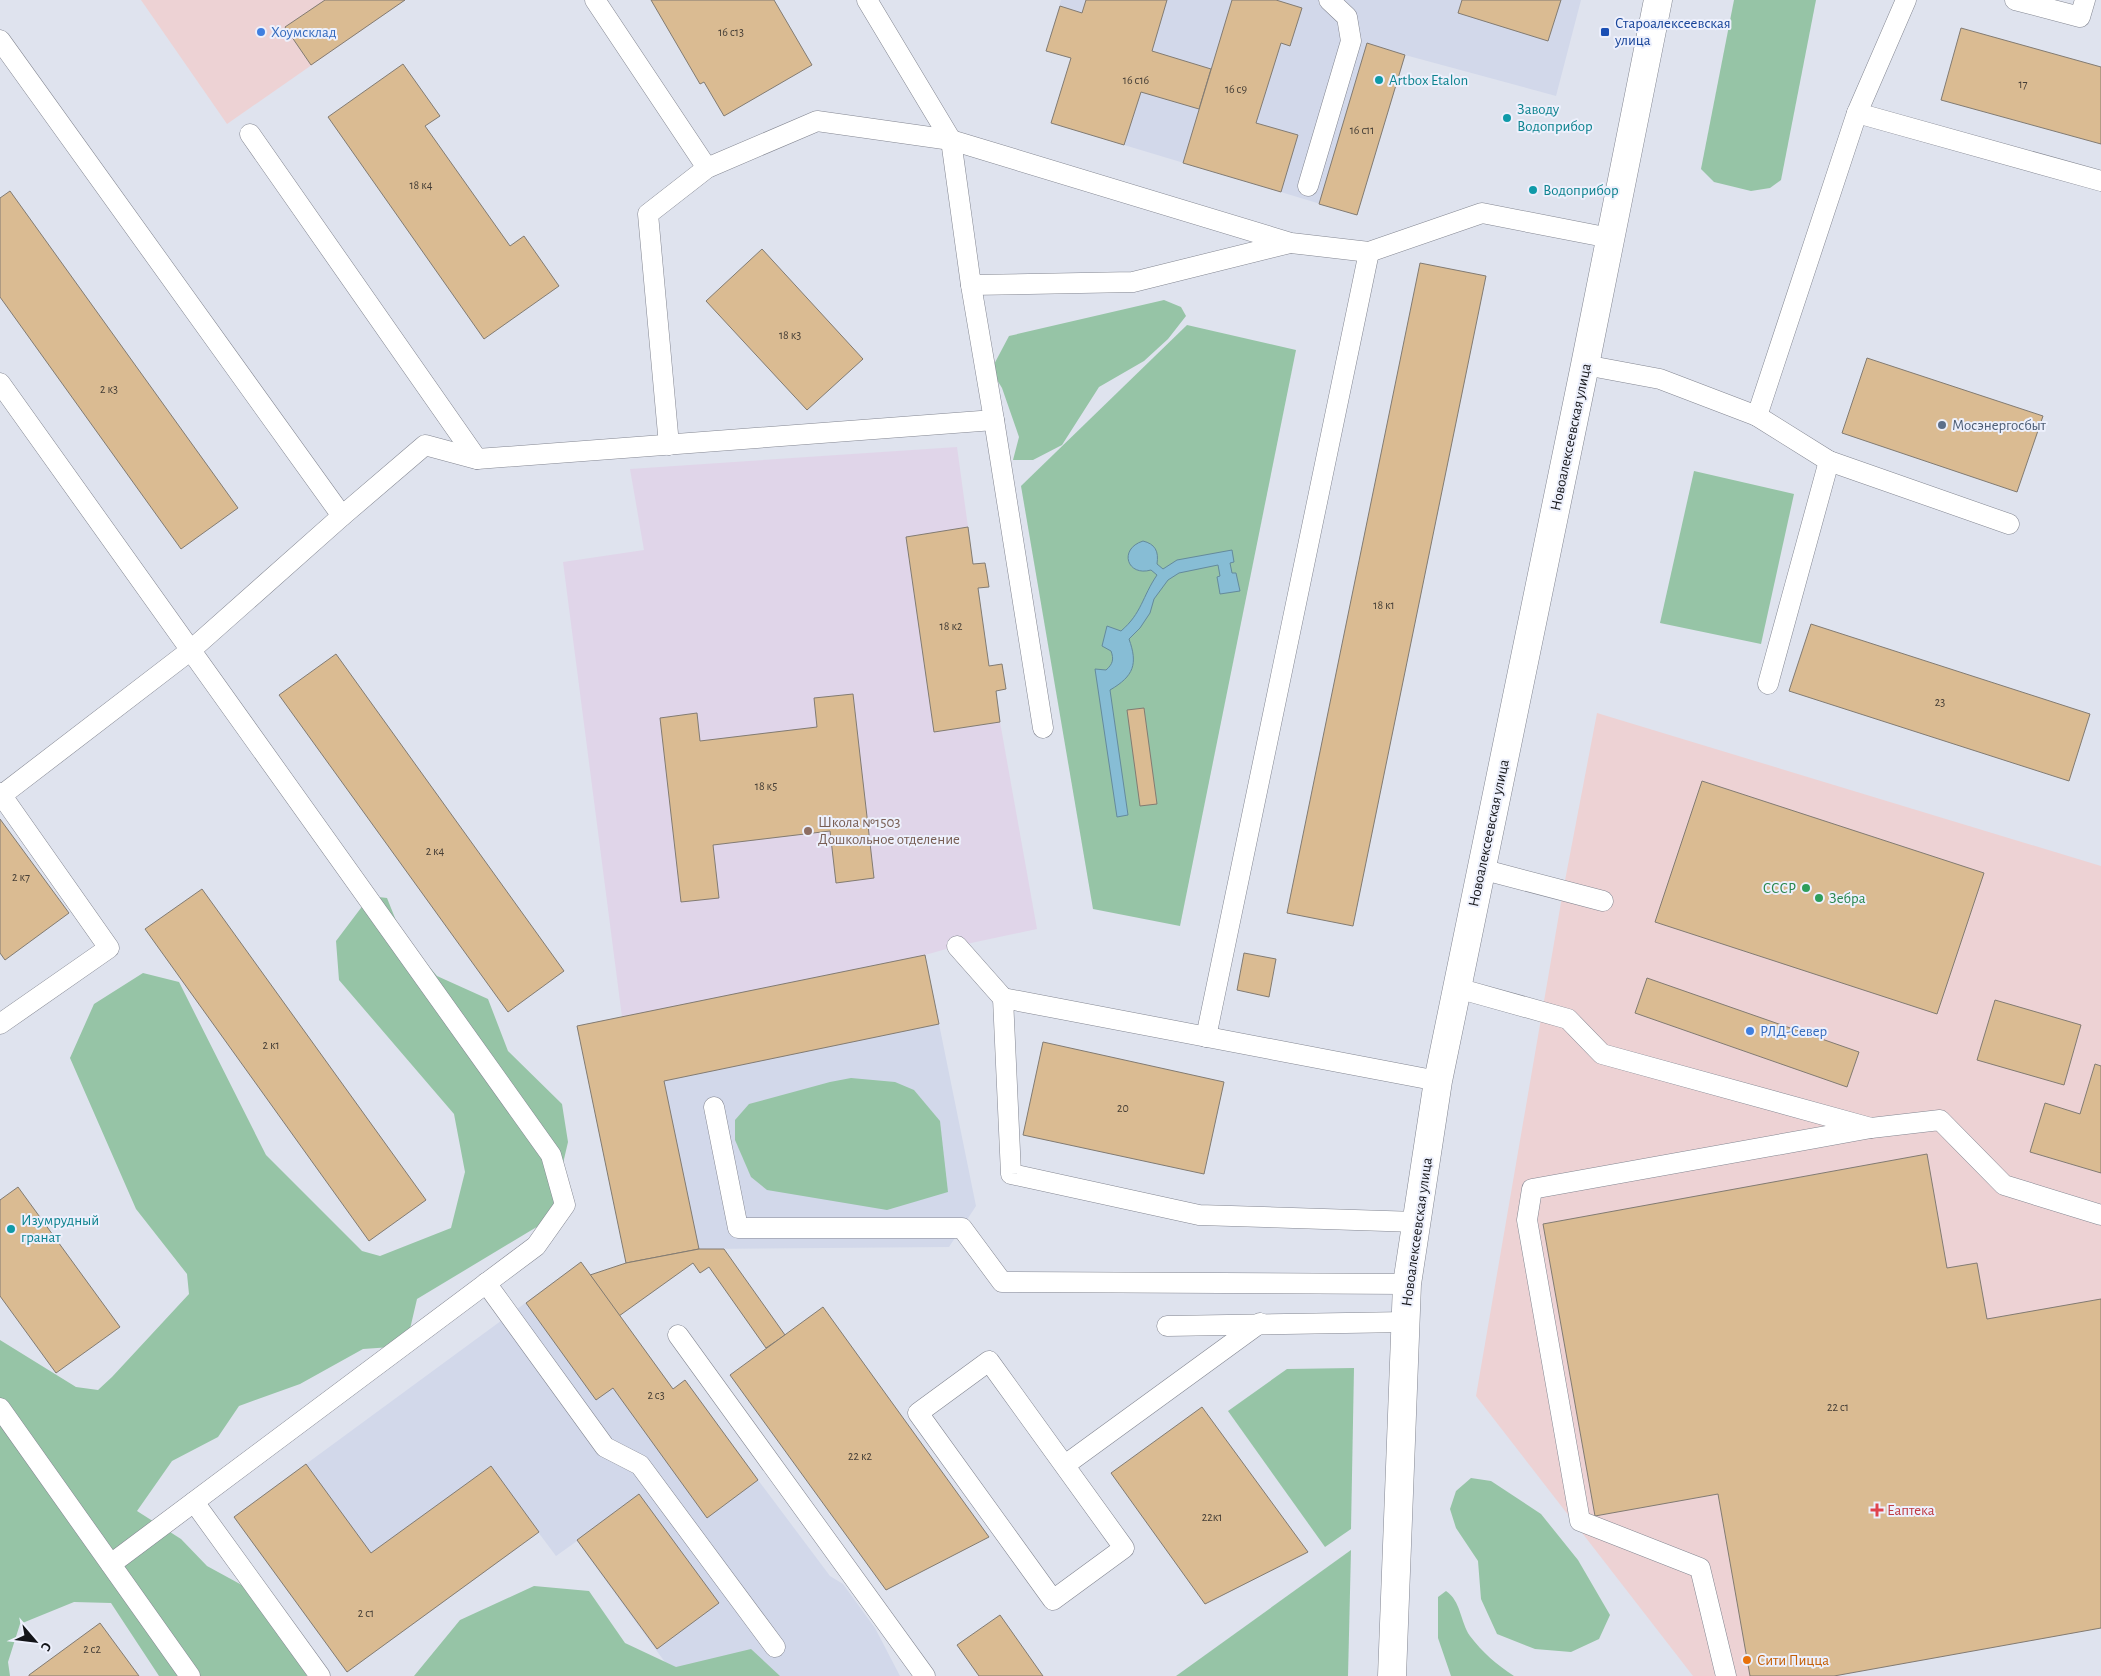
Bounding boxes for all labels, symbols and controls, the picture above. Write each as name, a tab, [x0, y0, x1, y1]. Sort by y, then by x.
place label: Староалексеевская улица	[1614, 16, 1731, 48]
place label: Хоумсклад	[271, 25, 337, 40]
marker: Хоумсклад	[255, 26, 267, 38]
house number: 16 с13	[718, 26, 744, 38]
marker: Староалексеевская улица	[1599, 26, 1611, 38]
place label: Artbox Etalon	[1389, 73, 1468, 88]
house number: 16 с16	[1123, 74, 1150, 86]
marker: Artbox Etalon	[1373, 74, 1385, 86]
house number: 17	[2018, 78, 2028, 90]
house number: 16 с9	[1225, 83, 1247, 95]
place label: Заводу Водоприбор	[1517, 102, 1593, 134]
marker: Заводу Водоприбор	[1501, 112, 1513, 124]
house number: 16 c11	[1350, 124, 1374, 136]
house number: 18 к4	[409, 179, 433, 191]
place label: Водоприбор	[1543, 183, 1619, 198]
marker: Водоприбор	[1527, 184, 1539, 196]
house number: 18 к3	[779, 329, 801, 341]
street label: Новоалексеевская улица	[1548, 362, 1594, 512]
house number: 2 к3	[100, 383, 118, 395]
place label: Мосэнергосбыт	[1952, 418, 2047, 433]
marker: Мосэнергосбыт	[1936, 419, 1948, 431]
house number: 18 к1	[1373, 599, 1395, 611]
house number: 18 к2	[940, 620, 963, 632]
house number: 23	[1935, 696, 1945, 708]
street label: Новоалексеевская улица	[1466, 758, 1512, 908]
house number: 18 к5	[755, 780, 777, 792]
place label: Школа №1503 Дошкольное отделение	[818, 815, 960, 847]
marker: Школа №1503 Дошкольное отделение	[802, 825, 814, 837]
house number: 2 к4	[426, 845, 445, 857]
house number: 2 к7	[12, 871, 30, 883]
place label: СССР	[1763, 881, 1796, 896]
marker: СССР	[1800, 882, 1812, 894]
place label: Зебра	[1829, 891, 1866, 906]
marker: Зебра	[1813, 892, 1825, 904]
place label: РЛД-Север	[1760, 1024, 1828, 1039]
marker: РЛД-Север	[1744, 1025, 1756, 1037]
house number: 2 к1	[262, 1039, 280, 1051]
house number: 20	[1117, 1102, 1129, 1114]
street label: Новоалексеевская улица	[1399, 1156, 1435, 1307]
place label: Изумрудный гранат	[21, 1213, 99, 1245]
marker: Изумрудный гранат	[5, 1223, 17, 1235]
house number: 2 с3	[647, 1389, 665, 1401]
house number: 22 с1	[1827, 1401, 1849, 1413]
house number: 22 к2	[848, 1450, 872, 1462]
place label: Еаптека	[1887, 1503, 1935, 1518]
marker: Еаптека	[1871, 1504, 1883, 1516]
house number: 22к1	[1202, 1511, 1222, 1523]
house number: 2 с1	[358, 1607, 374, 1619]
north arrow	[10, 1616, 60, 1666]
text: С	[37, 1640, 54, 1654]
house number: 2 с2	[83, 1643, 101, 1655]
place label: Сити Пицца	[1757, 1653, 1829, 1668]
marker: Сити Пицца	[1741, 1654, 1753, 1666]

